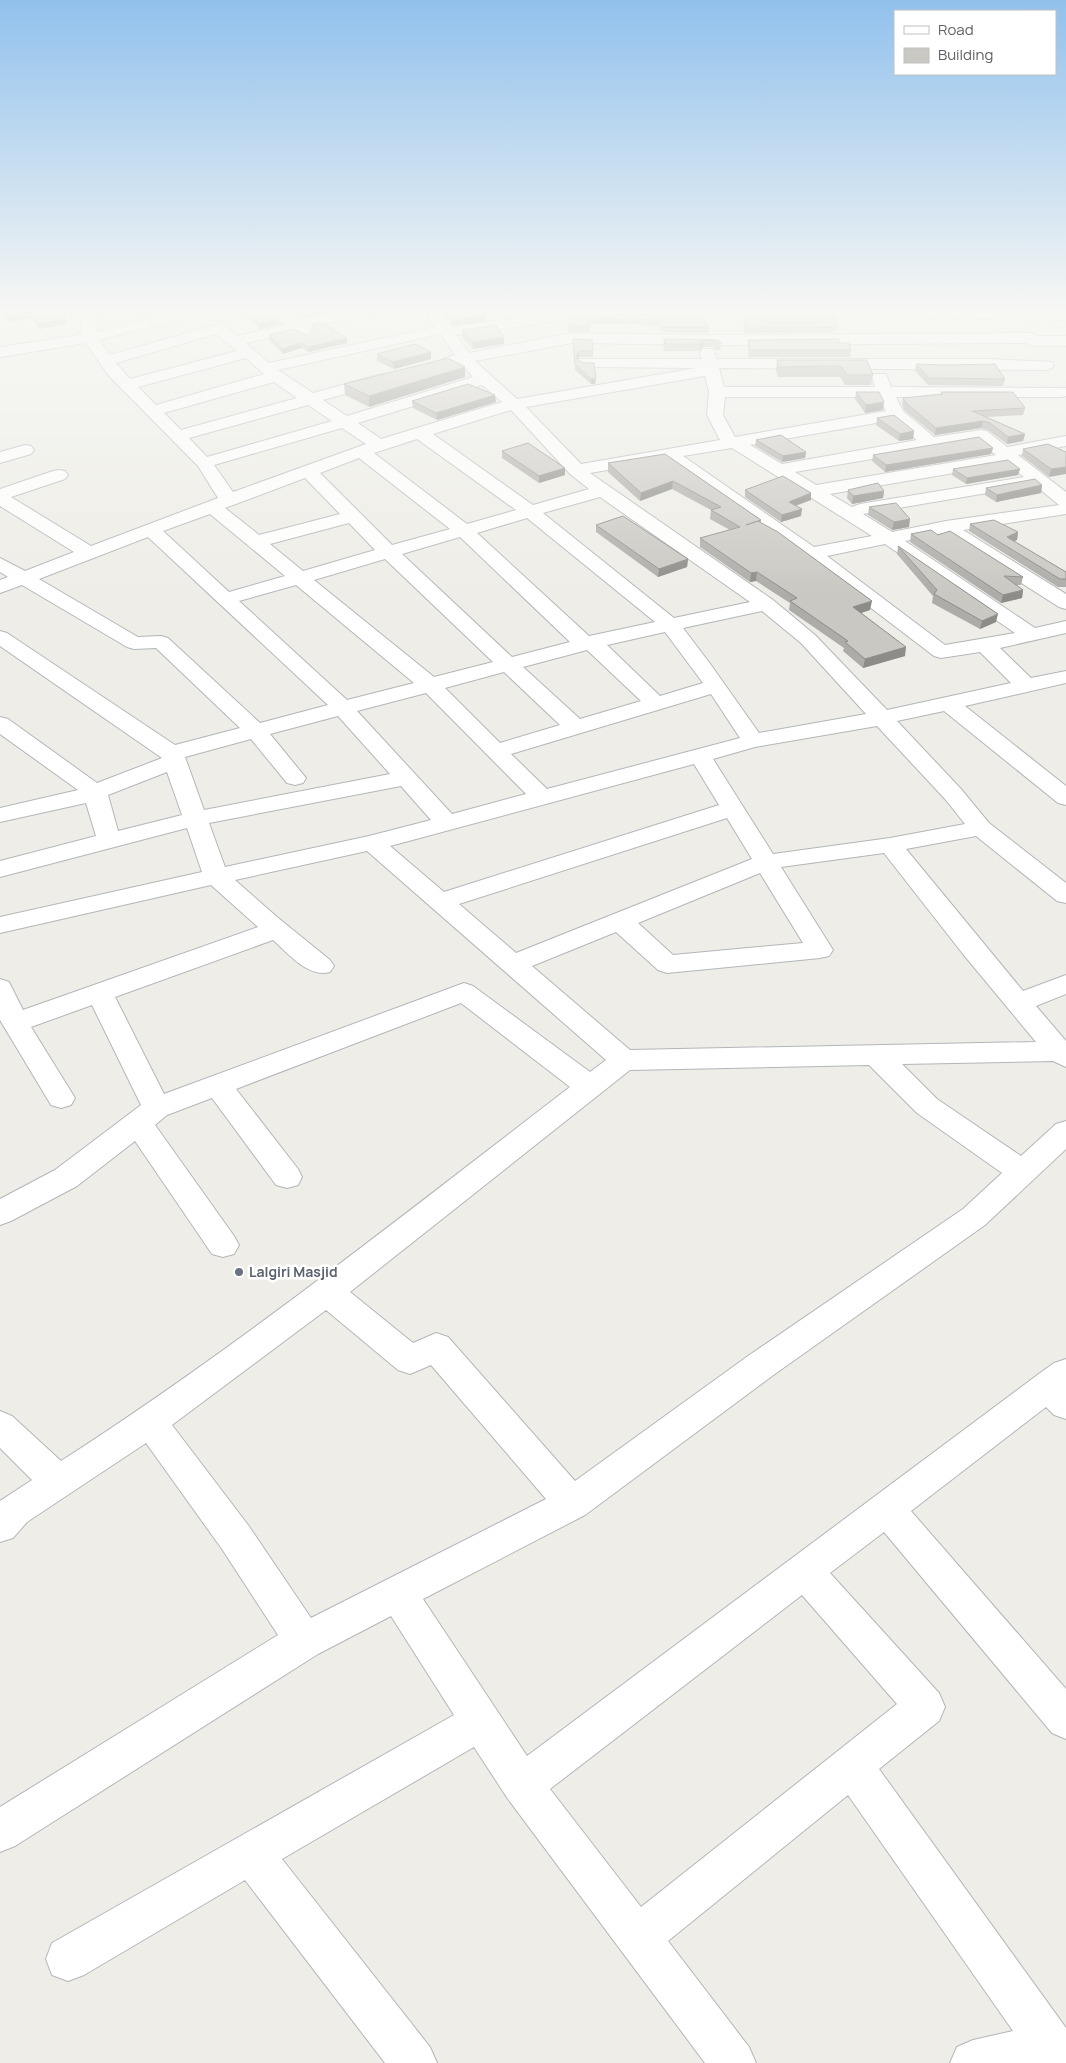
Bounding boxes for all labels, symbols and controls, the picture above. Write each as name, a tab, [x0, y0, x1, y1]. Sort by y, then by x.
legend	[894, 10, 1056, 75]
text: Road	[938, 19, 974, 40]
text: Building	[938, 44, 993, 65]
place label: Lalgiri Masjid	[249, 1262, 338, 1281]
marker: Lalgiri Masjid	[233, 1266, 245, 1278]

